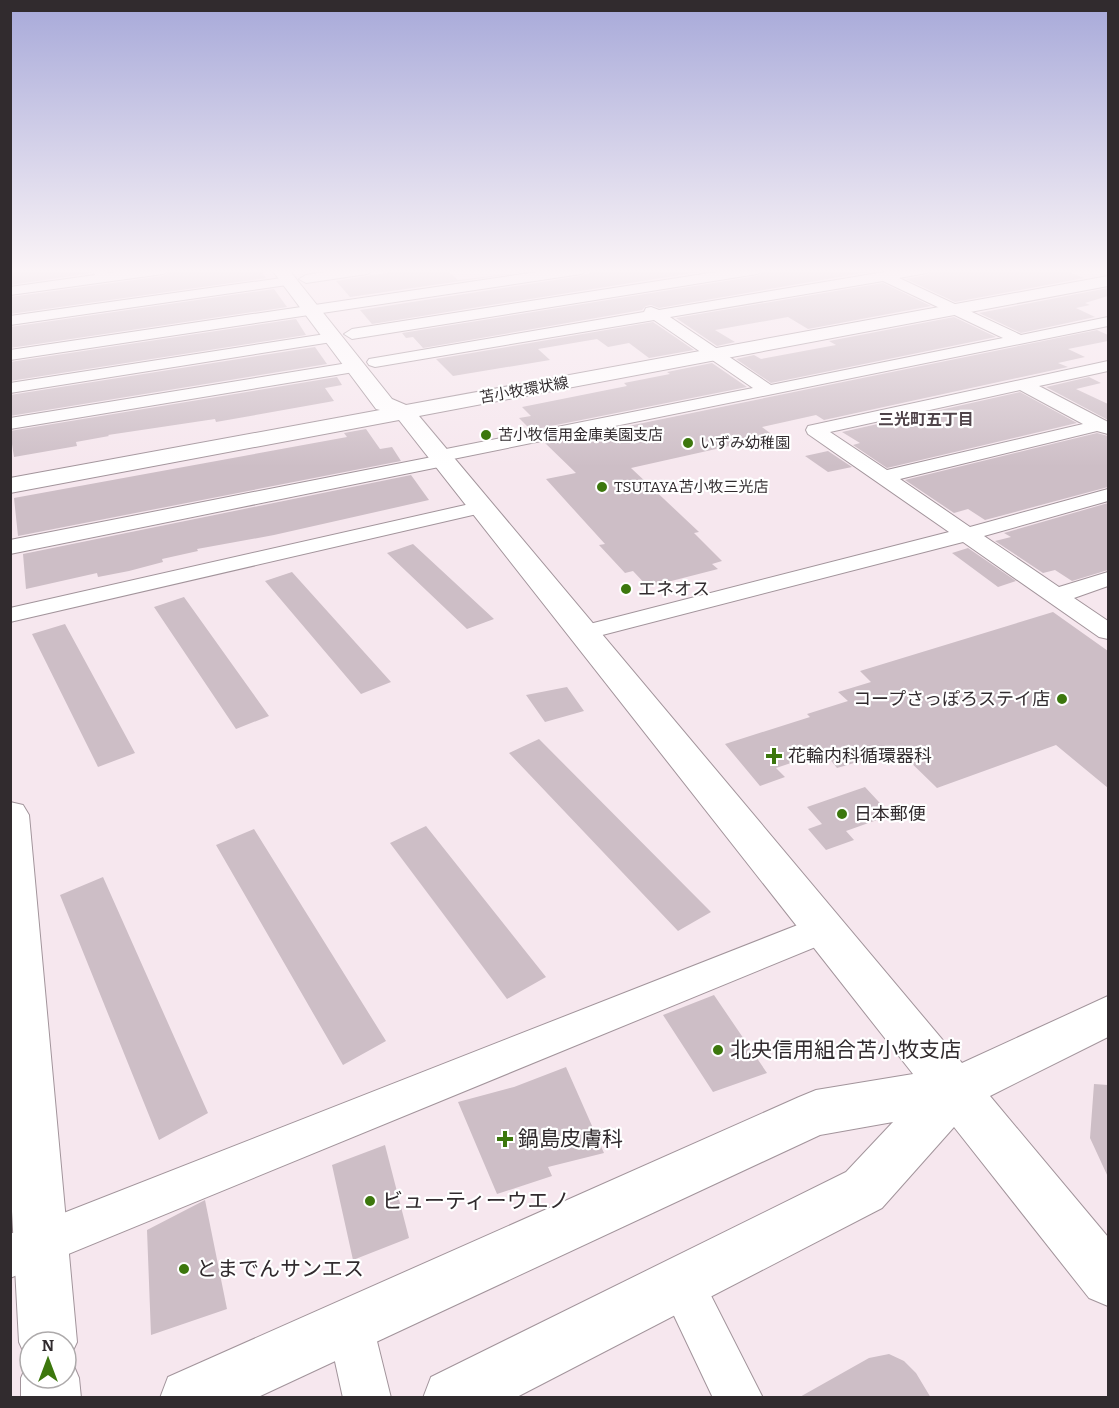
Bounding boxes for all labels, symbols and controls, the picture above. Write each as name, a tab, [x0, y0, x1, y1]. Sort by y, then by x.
street label: 苫小牧環状線	[478, 373, 570, 407]
district label: 三光町五丁目	[878, 410, 974, 429]
place label: 苫小牧信用金庫美園支店	[498, 426, 663, 444]
marker: 苫小牧信用金庫美園支店	[479, 428, 493, 442]
place label: いずみ幼稚園	[700, 434, 790, 452]
marker: いずみ幼稚園	[681, 436, 695, 450]
place label: TSUTAYA苫小牧三光店	[614, 478, 768, 496]
marker: TSUTAYA苫小牧三光店	[595, 480, 609, 494]
place label: エネオス	[638, 578, 710, 600]
marker: エネオス	[619, 582, 633, 596]
place label: コープさっぽろステイ店	[853, 688, 1050, 710]
marker: コープさっぽろステイ店	[1055, 692, 1069, 706]
place label: 花輪内科循環器科	[788, 745, 932, 767]
marker: 花輪内科循環器科	[765, 747, 783, 765]
place label: 日本郵便	[854, 803, 926, 825]
marker: 日本郵便	[835, 807, 849, 821]
place label: 北央信用組合苫小牧支店	[730, 1037, 961, 1063]
marker: 北央信用組合苫小牧支店	[711, 1043, 725, 1057]
place label: 鍋島皮膚科	[518, 1126, 623, 1152]
marker: 鍋島皮膚科	[496, 1130, 514, 1148]
place label: ビューティーウエノ	[382, 1188, 570, 1214]
marker: ビューティーウエノ	[363, 1194, 377, 1208]
place label: とまでんサンエス	[196, 1256, 364, 1282]
marker: とまでんサンエス	[177, 1262, 191, 1276]
north arrow	[18, 1330, 78, 1390]
text: N	[42, 1336, 54, 1355]

